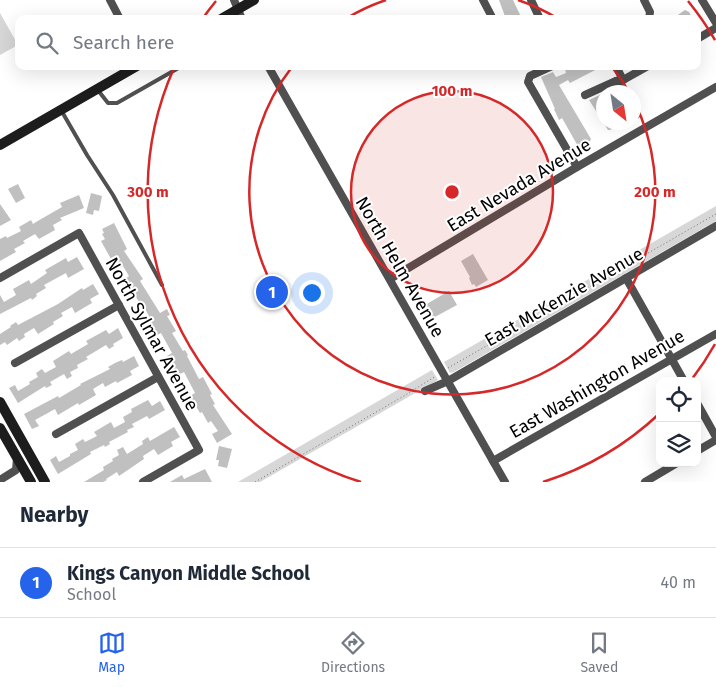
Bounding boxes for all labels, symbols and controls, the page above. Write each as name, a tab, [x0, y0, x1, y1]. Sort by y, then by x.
search box	[15, 15, 701, 70]
icon: search	[33, 29, 61, 57]
text: Search here	[73, 31, 174, 54]
text: 100 m	[432, 82, 472, 100]
north arrow	[596, 85, 641, 130]
street label: East Nevada Avenue	[443, 133, 595, 237]
text: 300 m	[126, 183, 169, 201]
centre of rings	[443, 183, 461, 201]
text: 200 m	[634, 183, 676, 201]
street label: North Helm Avenue	[351, 193, 449, 341]
street label: East McKenzie Avenue	[481, 243, 647, 351]
street label: North Sylmar Avenue	[101, 253, 203, 415]
pin: 1	[256, 273, 288, 311]
your location	[299, 280, 325, 306]
street label: East Washington Avenue	[506, 325, 688, 443]
map controls	[656, 377, 701, 467]
button: locate	[656, 377, 701, 422]
button: layers	[656, 422, 701, 467]
text: Nearby	[20, 502, 88, 528]
text: Kings Canyon Middle School	[67, 562, 310, 585]
text: 1	[32, 573, 40, 592]
text: 40 m	[661, 573, 696, 592]
text: School	[67, 585, 116, 604]
tab: Map	[98, 629, 126, 676]
tab: Directions	[321, 629, 385, 676]
tab: Saved	[580, 629, 618, 676]

